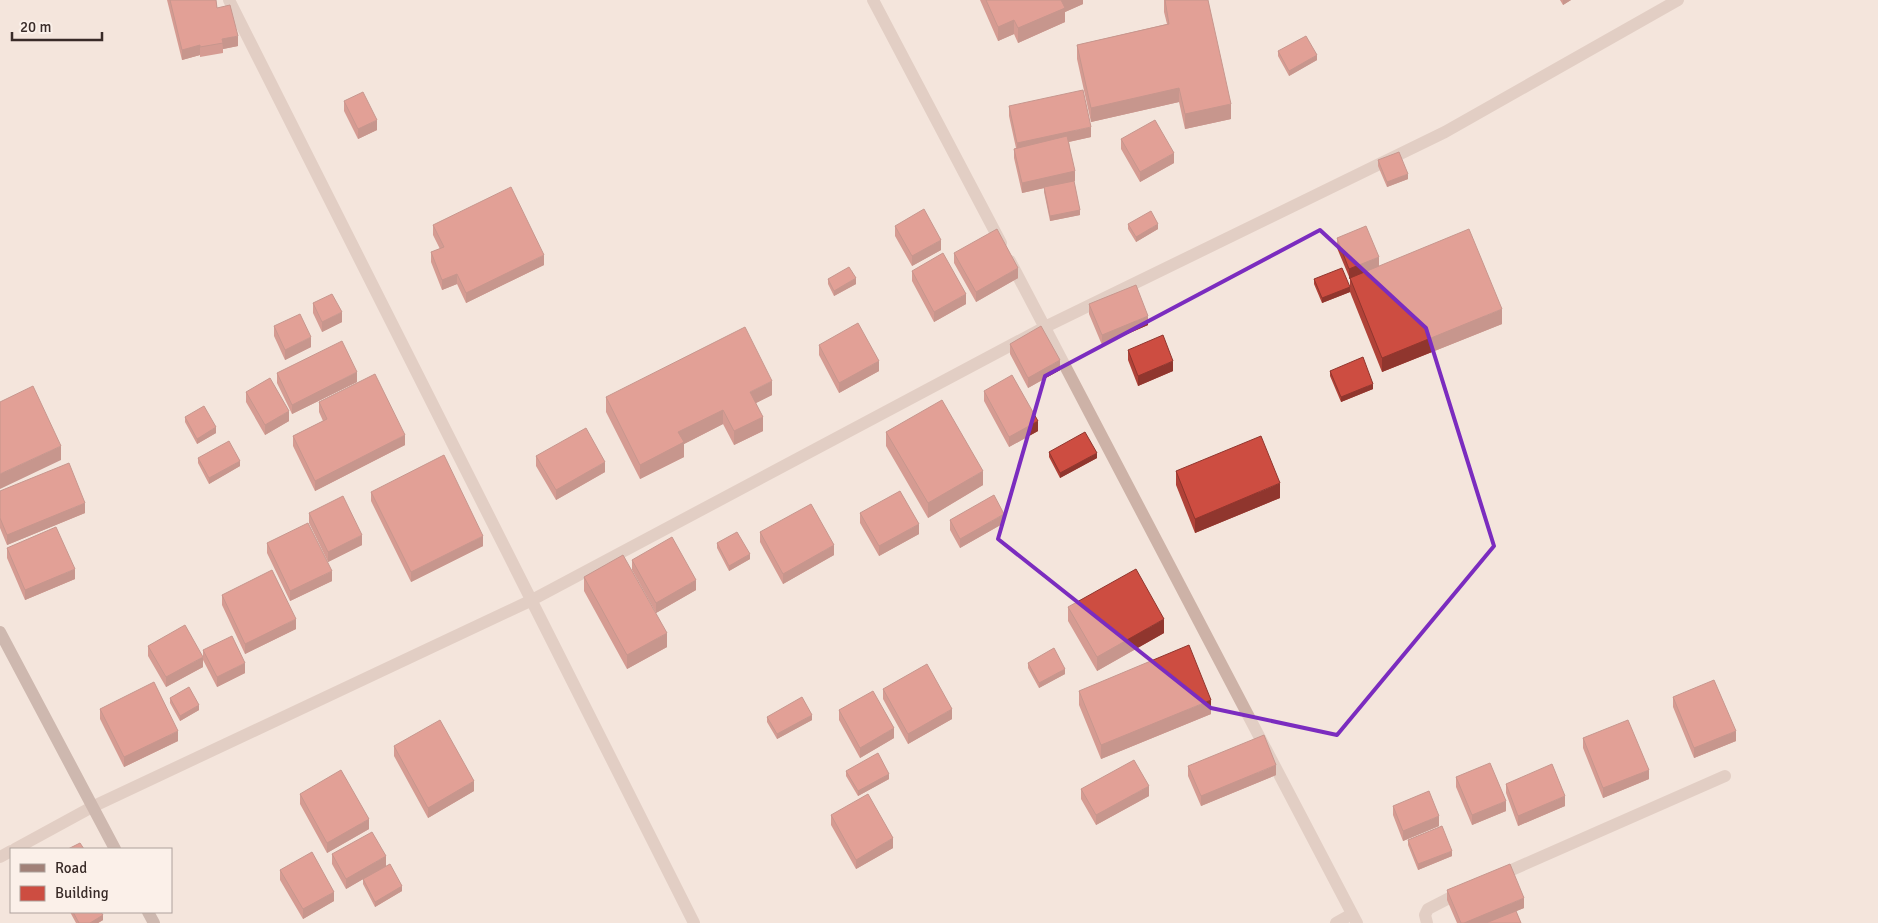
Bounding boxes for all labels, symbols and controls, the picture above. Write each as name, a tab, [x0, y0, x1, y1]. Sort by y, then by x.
scale bar	[12, 10, 102, 42]
text: 20 m	[20, 18, 51, 36]
legend	[10, 848, 172, 913]
text: Road	[55, 859, 87, 877]
text: Building	[55, 884, 109, 902]

